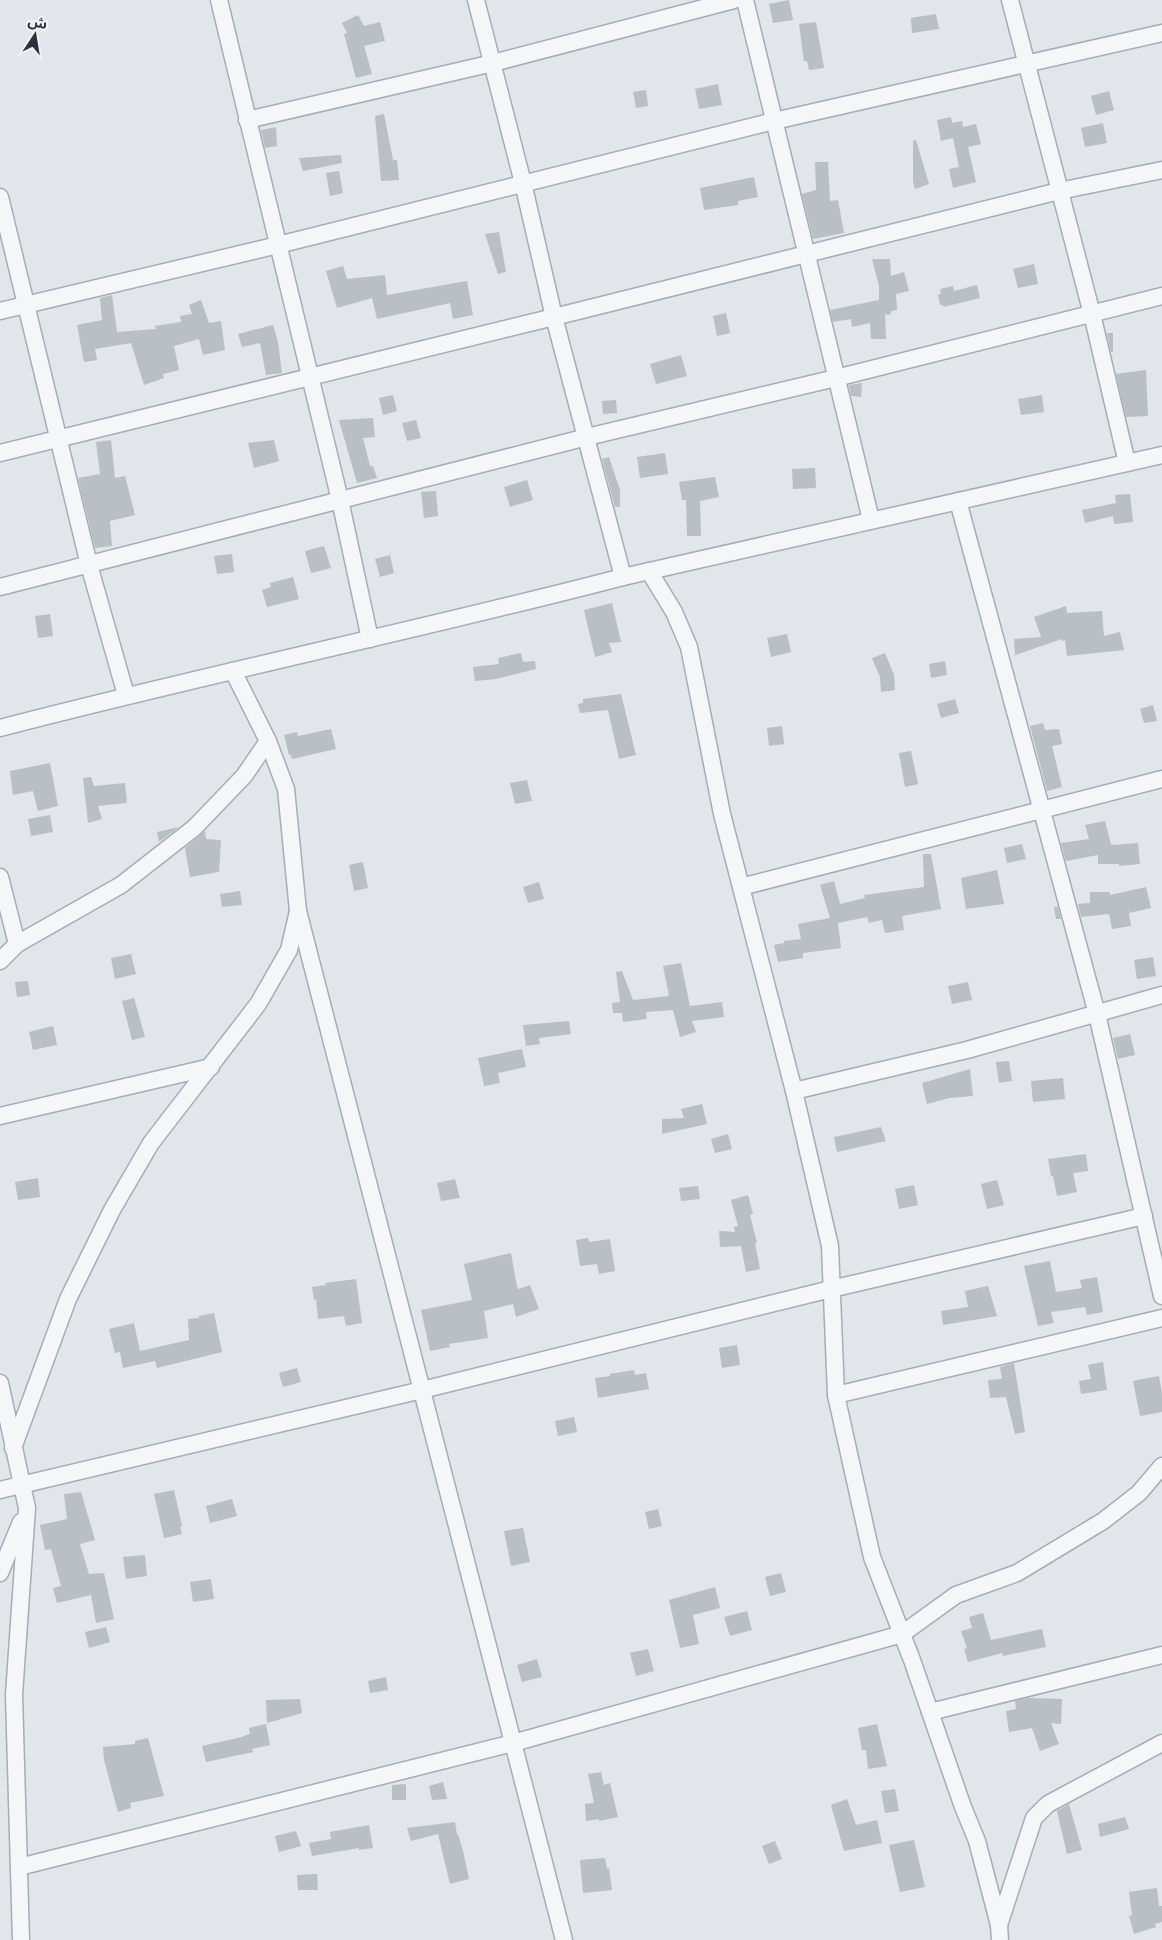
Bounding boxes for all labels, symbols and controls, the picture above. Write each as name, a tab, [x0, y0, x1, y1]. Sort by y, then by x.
north arrow	[10, 10, 60, 60]
text: ش	[26, 11, 49, 33]

